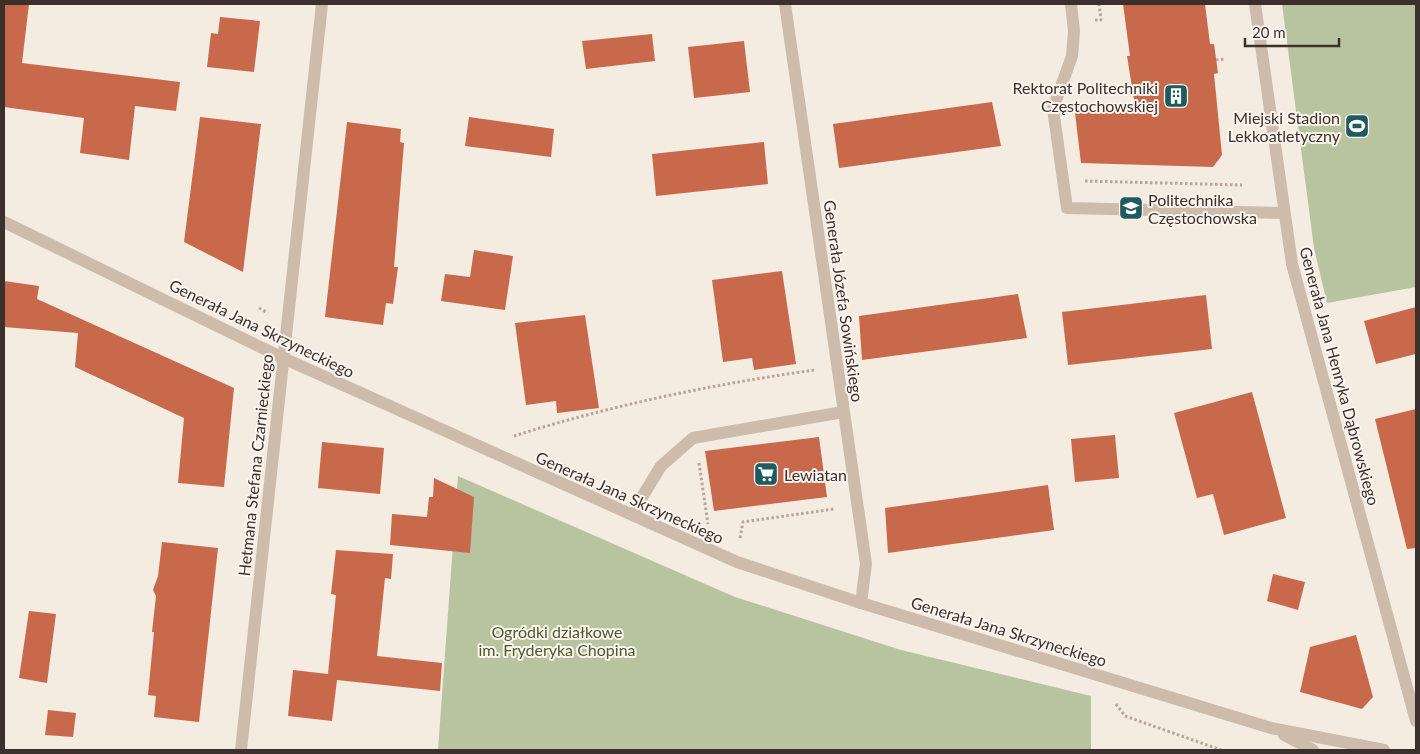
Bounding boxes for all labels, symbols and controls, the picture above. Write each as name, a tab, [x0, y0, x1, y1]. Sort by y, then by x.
scale bar	[1245, 15, 1339, 47]
text: 20 m	[1252, 23, 1286, 41]
place label: Rektorat Politechniki Częstochowskiej	[1012, 78, 1158, 115]
building icon: Rektorat Politechniki Częstochowskiej	[1163, 83, 1189, 109]
place label: Miejski Stadion Lekkoatletyczny	[1228, 108, 1341, 145]
sports icon: Miejski Stadion Lekkoatletyczny	[1344, 113, 1370, 139]
place label: Politechnika Częstochowska	[1148, 190, 1257, 227]
school or university icon: Politechnika Częstochowska	[1118, 195, 1144, 221]
street label: Generała Józefa Sowińskiego	[820, 199, 868, 403]
street label: Generała Jana Henryka Dąbrowskiego	[1296, 245, 1384, 507]
street label: Generała Jana Skrzyneckiego	[166, 275, 358, 381]
street label: Hetmana Stefana Czarnieckiego	[234, 353, 276, 577]
street label: Generała Jana Skrzyneckiego	[533, 447, 727, 547]
supermarket icon: Lewiatan	[753, 461, 779, 487]
place label: Lewiatan	[784, 465, 847, 484]
street label: Generała Jana Skrzyneckiego	[909, 592, 1109, 670]
park label: Ogródki działkowe im. Fryderyka Chopina	[478, 622, 636, 659]

